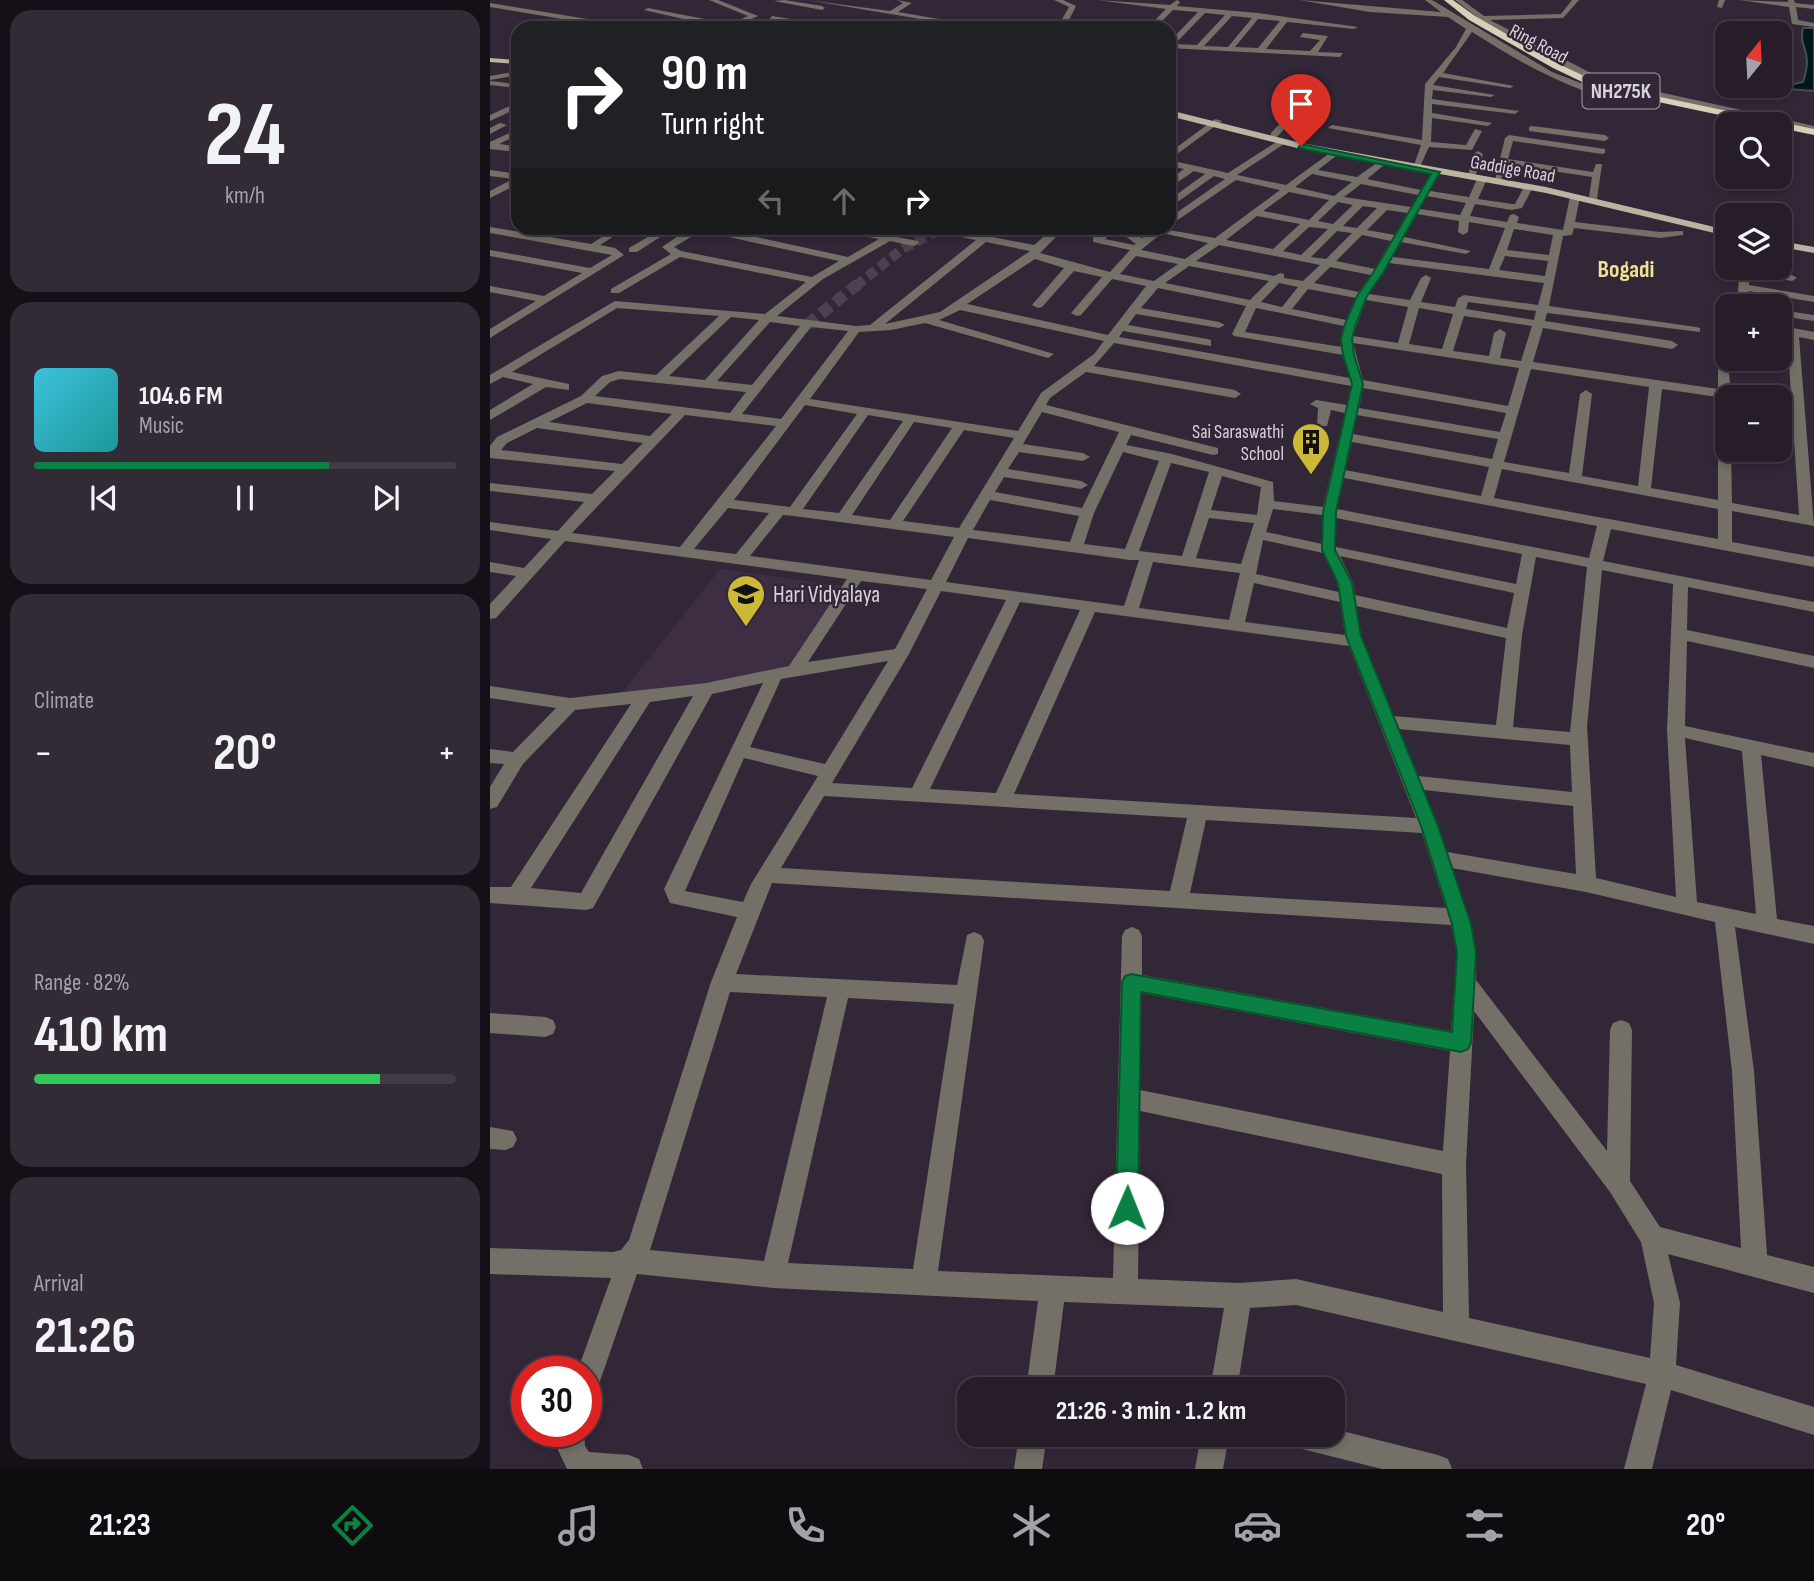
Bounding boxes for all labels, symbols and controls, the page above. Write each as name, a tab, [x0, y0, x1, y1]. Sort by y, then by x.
street label: Ring Road	[1505, 19, 1571, 69]
north arrow	[1715, 21, 1792, 98]
map controls	[1715, 21, 1792, 462]
text: 90 m	[661, 45, 748, 104]
icon: right	[546, 49, 637, 140]
pin	[1271, 74, 1331, 146]
road number: NH275K	[1582, 74, 1660, 108]
text: 24	[204, 82, 286, 191]
icon: arrive	[1282, 85, 1320, 123]
text: Turn right	[661, 105, 765, 144]
button: search	[1715, 112, 1792, 189]
street label: Gaddige Road	[1468, 151, 1557, 188]
text: km/h	[225, 182, 265, 210]
icon: left	[752, 182, 790, 220]
icon: ahead	[825, 182, 863, 220]
icon: right	[898, 182, 936, 220]
button: layers	[1715, 203, 1792, 280]
district label: Bogadi	[1598, 255, 1655, 284]
button: +	[1715, 294, 1792, 371]
text: 104.6 FM	[139, 381, 223, 412]
button: −	[1715, 385, 1792, 462]
text: Music	[139, 412, 184, 440]
place label: Sai Saraswathi School	[1192, 421, 1284, 466]
building icon: Sai Saraswathi School	[1290, 421, 1332, 476]
icon: previous	[85, 479, 123, 517]
icon: pause	[226, 479, 264, 517]
icon: next	[367, 479, 405, 517]
school or university icon: Hari Vidyalaya	[725, 573, 767, 628]
place label: Hari Vidyalaya	[773, 581, 880, 609]
text: Climate	[34, 687, 94, 715]
text: 20°	[213, 722, 277, 785]
text: −	[34, 731, 53, 776]
text: +	[437, 731, 456, 776]
text: Range · 82%	[34, 969, 130, 997]
text: 410 km	[34, 1004, 168, 1067]
position arrow	[1090, 1171, 1164, 1245]
text: Arrival	[34, 1270, 83, 1298]
text: 21:26	[34, 1305, 136, 1368]
speed limit sign: 30	[511, 1356, 602, 1447]
text: 21:26 · 3 min · 1.2 km	[1056, 1396, 1246, 1427]
icon: directions	[328, 1501, 377, 1550]
icon: music	[554, 1501, 603, 1550]
icon: phone	[781, 1501, 830, 1550]
icon: climate	[1007, 1501, 1056, 1550]
icon: car	[1233, 1501, 1282, 1550]
icon: filters	[1460, 1501, 1509, 1550]
text: 21:23	[89, 1506, 151, 1545]
text: 20°	[1686, 1506, 1725, 1545]

